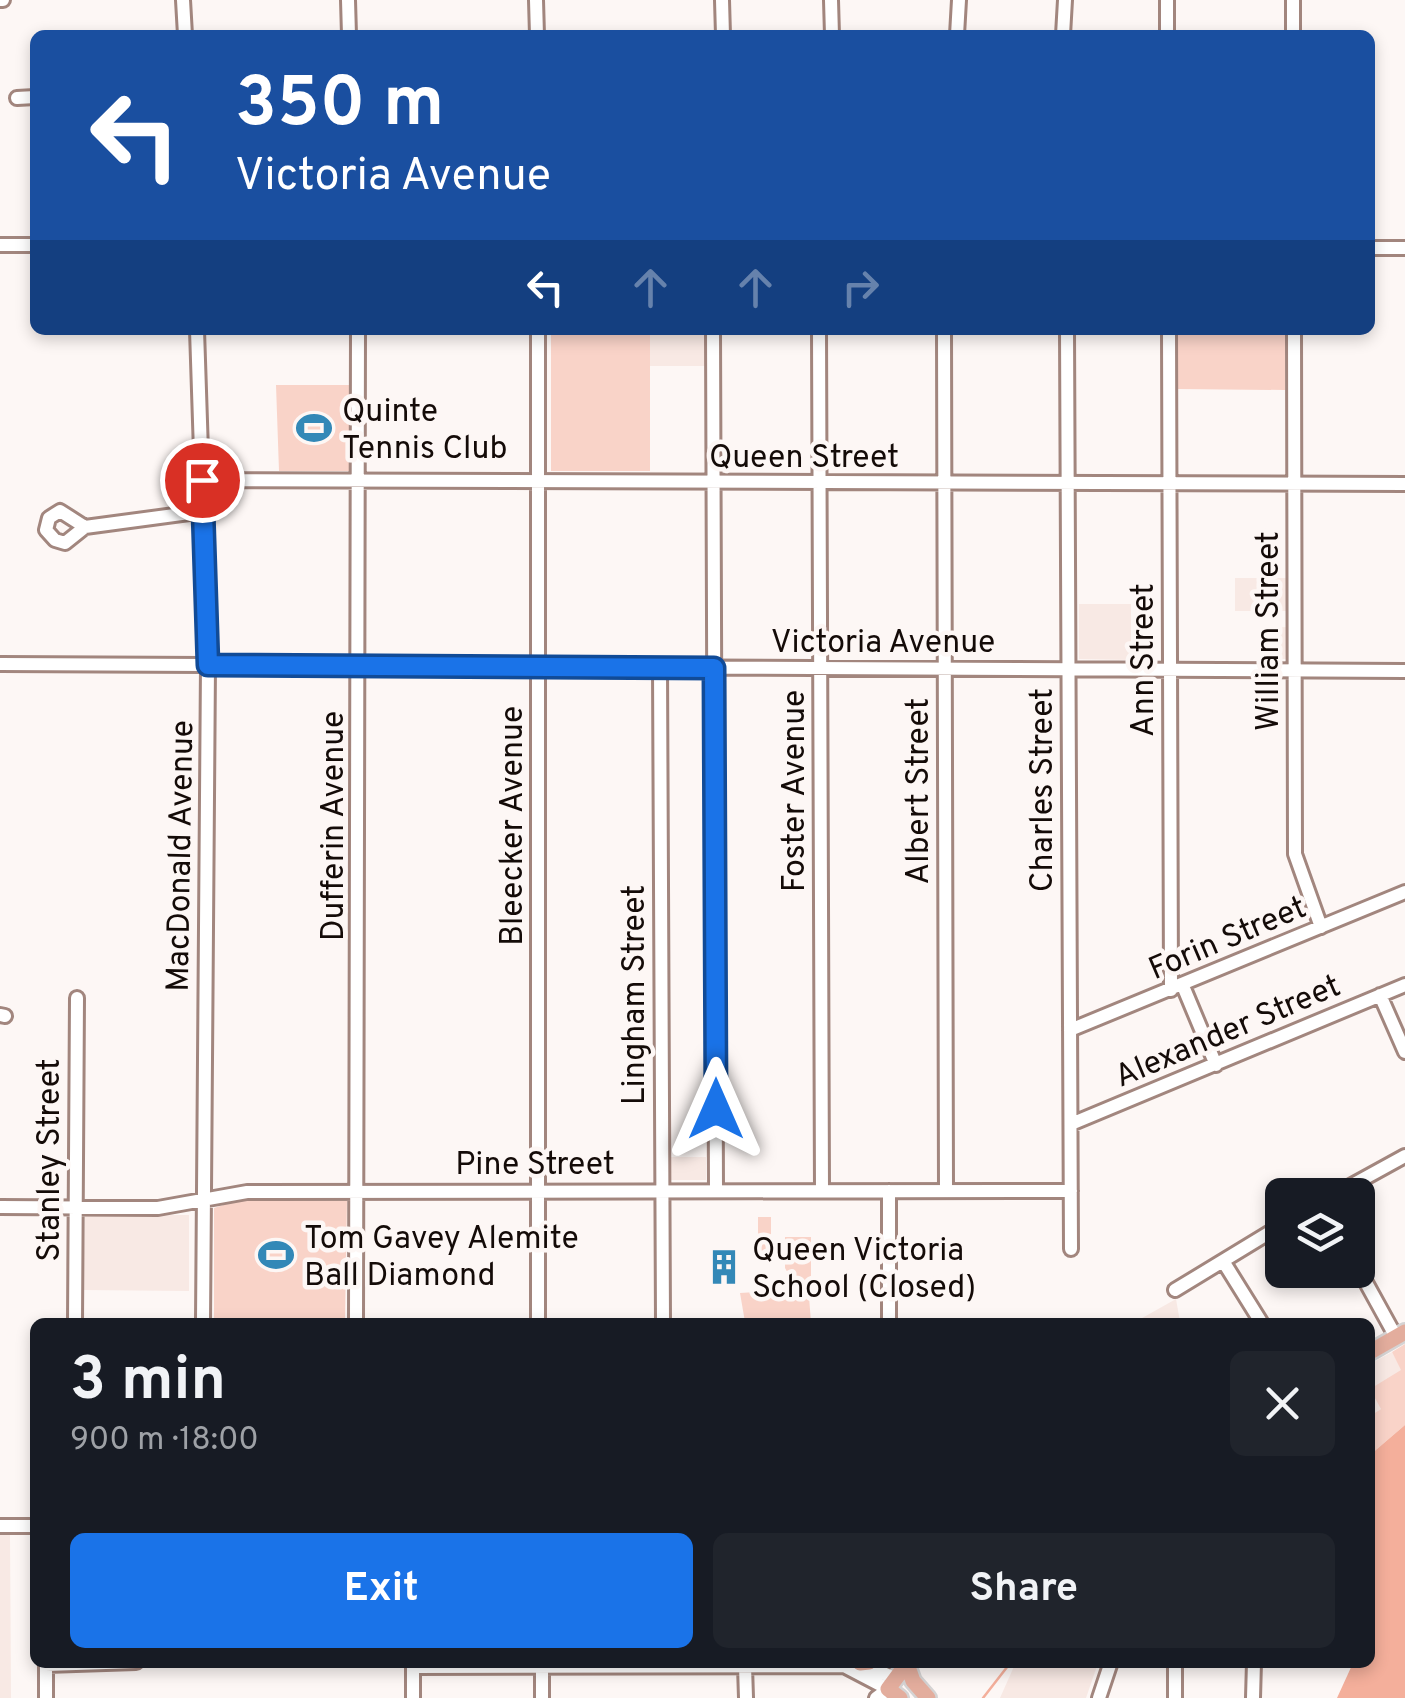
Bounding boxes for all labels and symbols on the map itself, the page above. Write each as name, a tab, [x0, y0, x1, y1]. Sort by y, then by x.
place label: Quinte Tennis Club	[342, 393, 508, 470]
sports icon: Quinte Tennis Club	[295, 409, 333, 447]
pin	[160, 438, 245, 523]
street label: Queen Street	[709, 439, 899, 479]
street label: William Street	[1250, 531, 1290, 731]
street label: Ann Street	[1125, 583, 1165, 737]
street label: Victoria Avenue	[771, 624, 995, 664]
street label: Charles Street	[1024, 688, 1064, 892]
street label: Foster Avenue	[776, 690, 816, 892]
street label: Albert Street	[900, 698, 940, 884]
street label: Bleecker Avenue	[494, 706, 534, 946]
street label: Dufferin Avenue	[315, 711, 355, 941]
street label: MacDonald Avenue	[160, 720, 204, 992]
street label: Lingham Street	[616, 885, 656, 1105]
street label: Forin Street	[1143, 889, 1313, 991]
street label: Alexander Street	[1109, 967, 1347, 1098]
position arrow	[664, 1057, 768, 1161]
street label: Stanley Street	[31, 1058, 71, 1262]
street label: Pine Street	[455, 1146, 615, 1186]
place label: Tom Gavey Alemite Ball Diamond	[304, 1220, 579, 1297]
place label: Queen Victoria School (Closed)	[752, 1232, 976, 1309]
sports icon: Tom Gavey Alemite Ball Diamond	[257, 1236, 295, 1274]
building icon: Queen Victoria School (Closed)	[705, 1248, 743, 1286]

